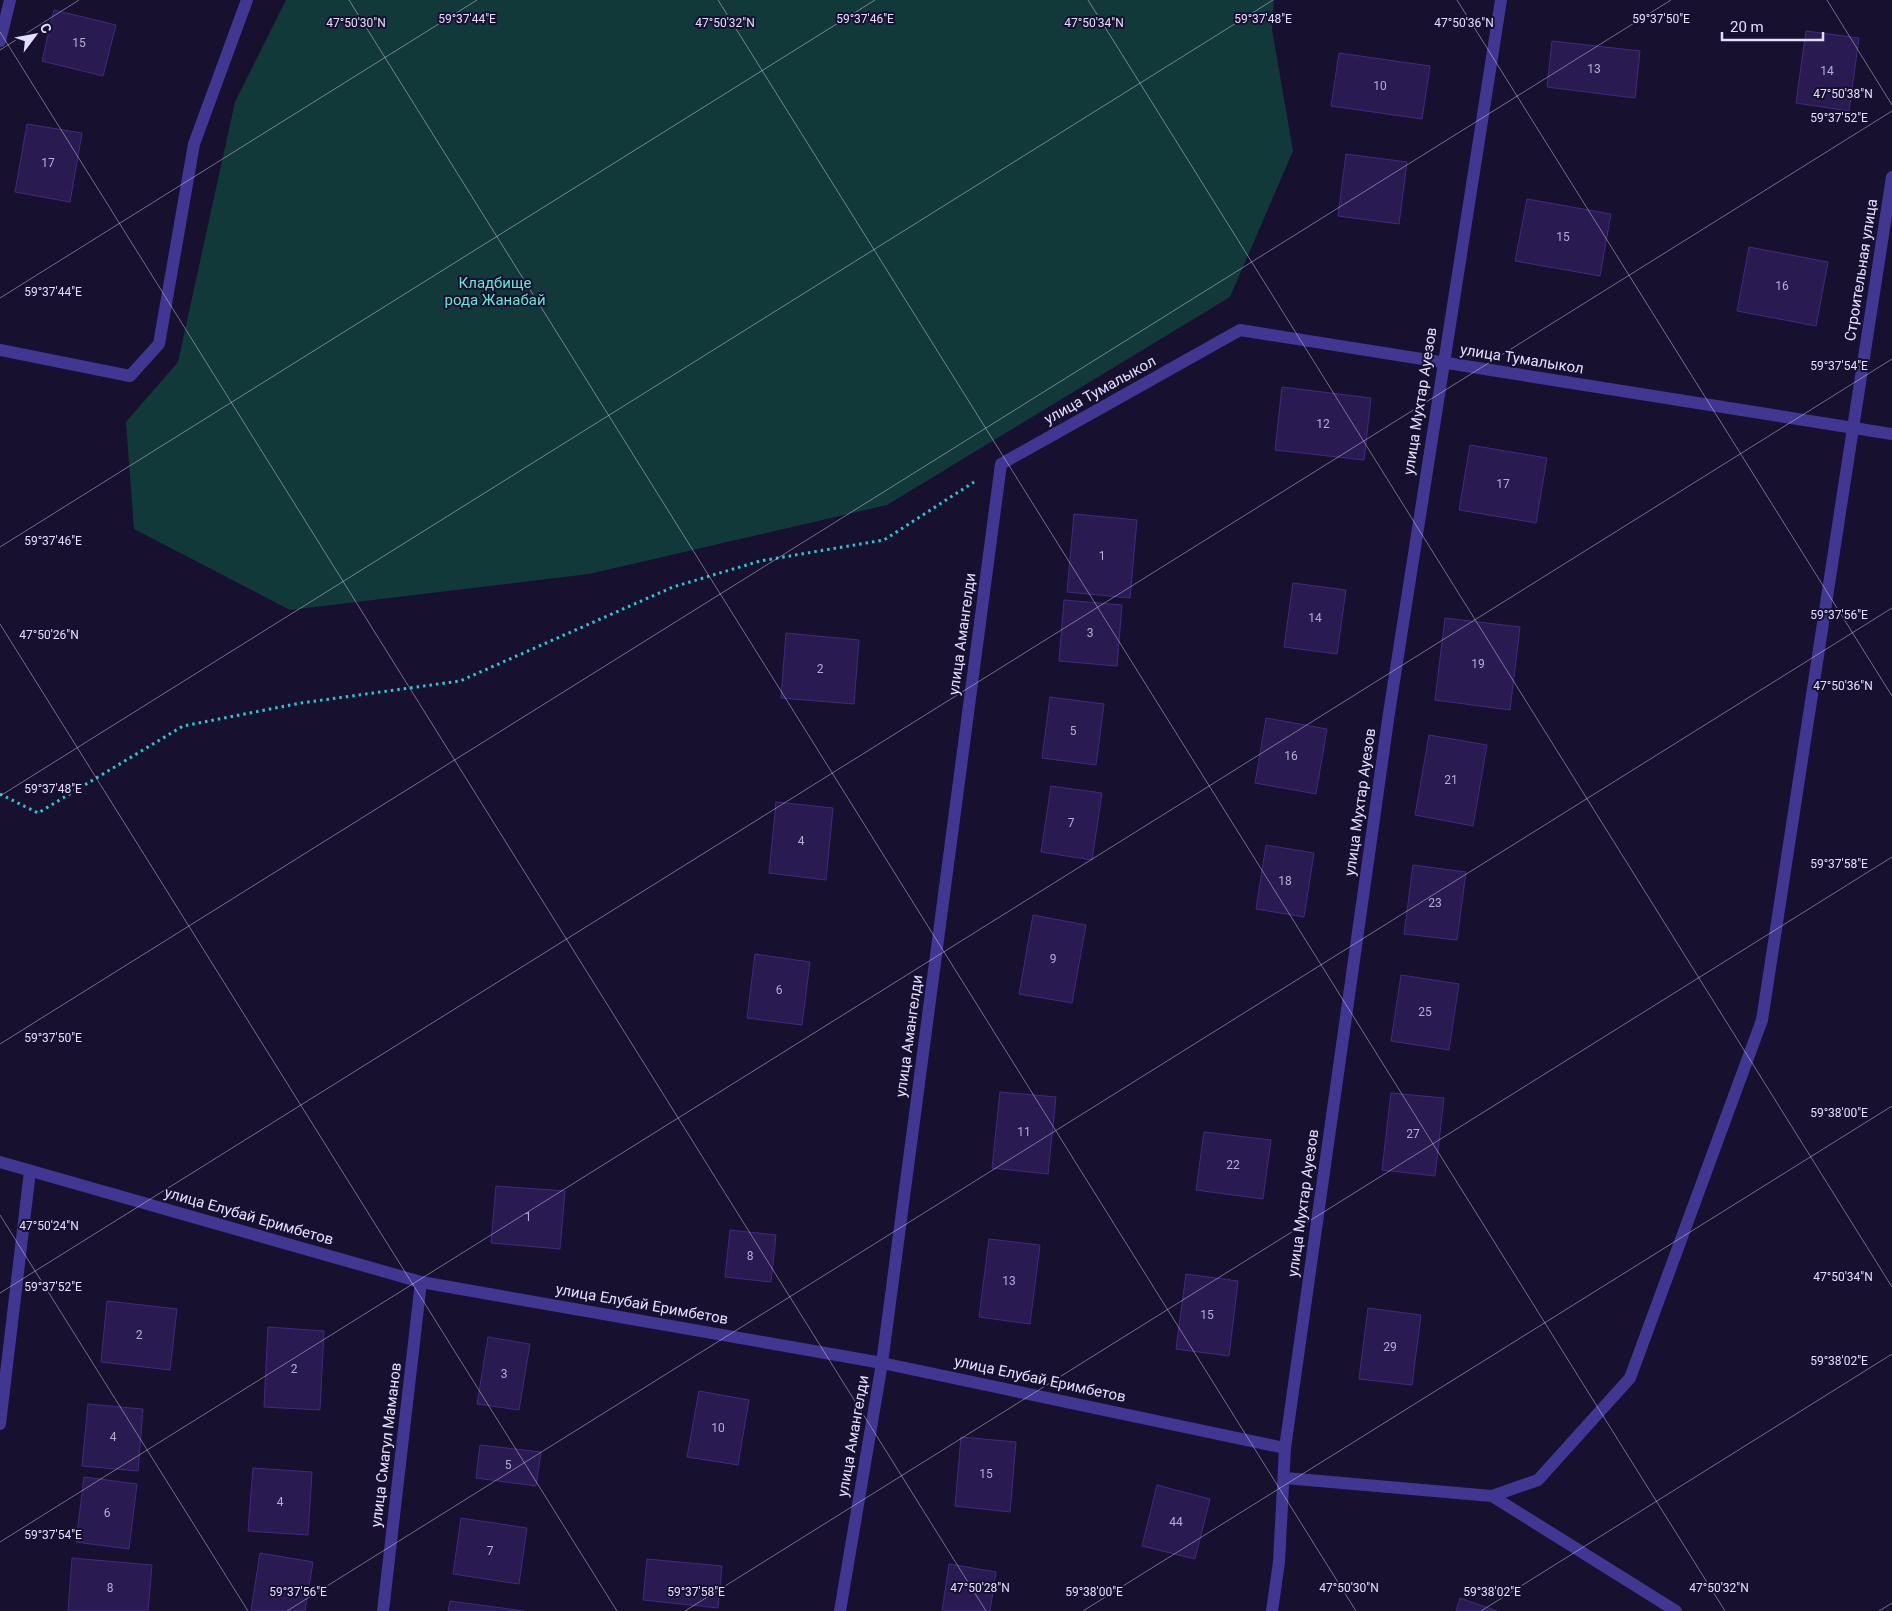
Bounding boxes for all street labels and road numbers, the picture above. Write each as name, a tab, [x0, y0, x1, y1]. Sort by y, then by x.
street label: Строительная улица	[1841, 198, 1881, 342]
street label: улица Мухтар Ауезов	[1399, 326, 1441, 476]
street label: улица Тумалыкол	[1459, 340, 1585, 378]
street label: улица Тумалыкол	[1041, 352, 1159, 428]
street label: улица Амангелди	[945, 572, 979, 696]
street label: улица Мухтар Ауезов	[1341, 727, 1379, 877]
street label: улица Амангелди	[892, 974, 926, 1098]
street label: улица Мухтар Ауезов	[1284, 1128, 1322, 1278]
street label: улица Елубай Еримбетов	[162, 1183, 336, 1249]
street label: улица Елубай Еримбетов	[554, 1280, 730, 1328]
street label: улица Елубай Еримбетов	[953, 1352, 1127, 1406]
street label: улица Смагул Маманов	[367, 1362, 405, 1528]
street label: улица Амангелди	[833, 1374, 873, 1498]

